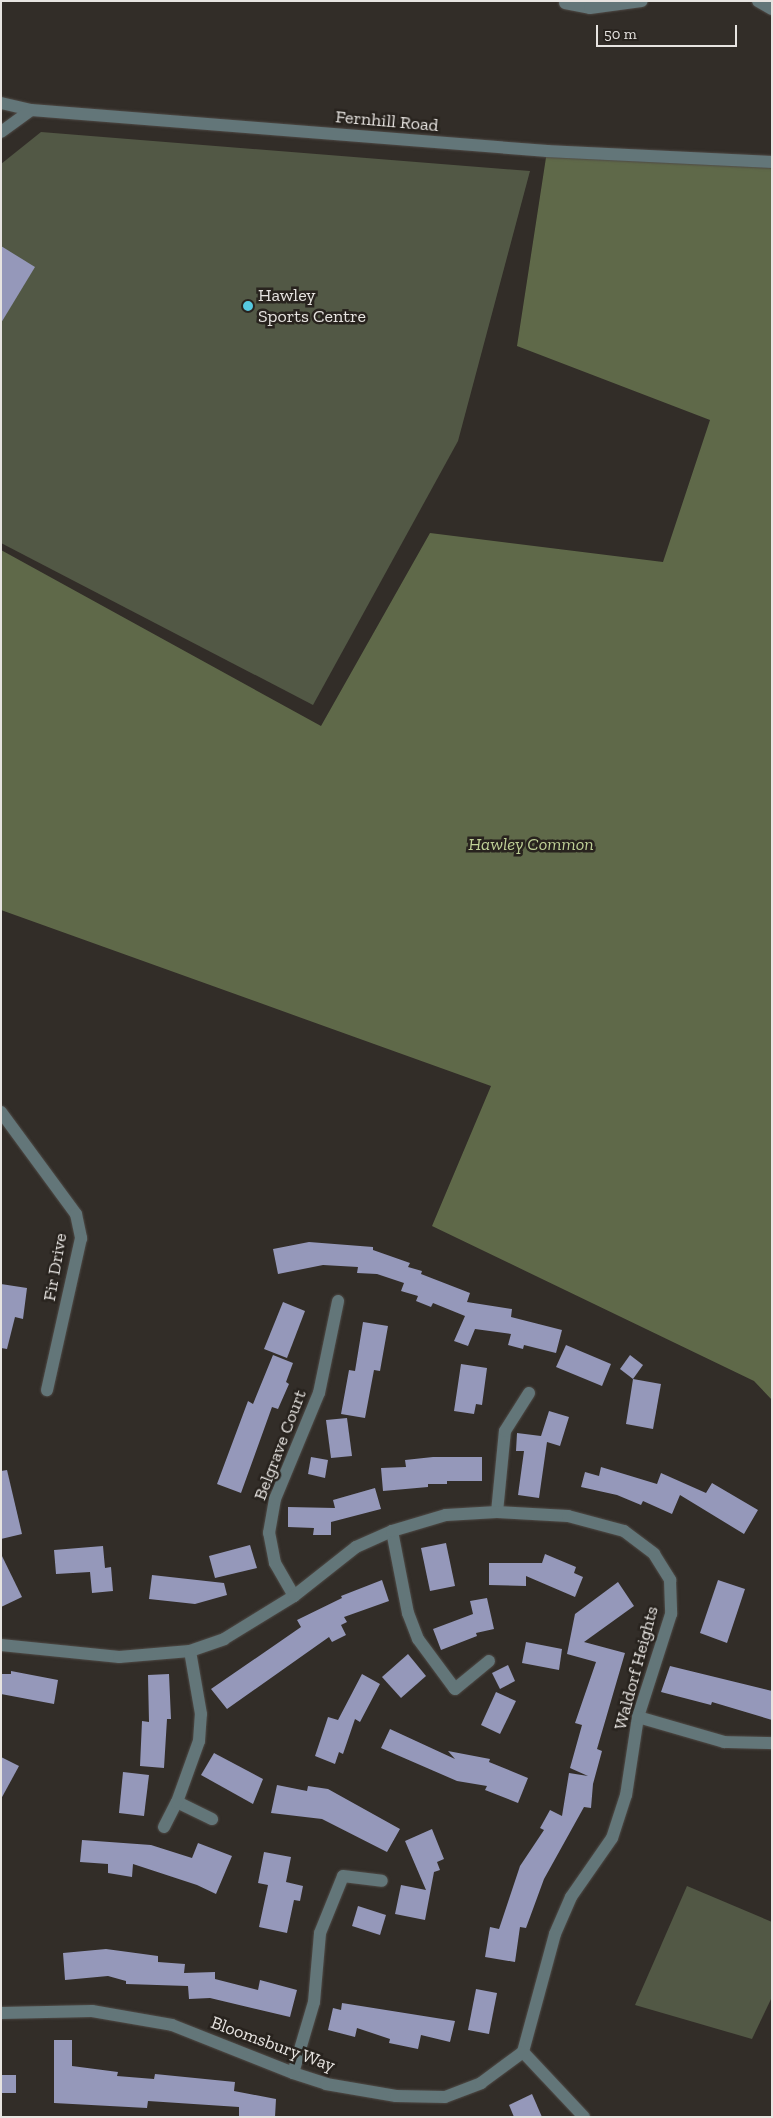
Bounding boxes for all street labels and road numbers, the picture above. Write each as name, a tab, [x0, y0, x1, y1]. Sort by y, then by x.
street label: Fernhill Road	[335, 106, 439, 136]
street label: Fir Drive	[38, 1231, 72, 1303]
street label: Belgrave Court	[249, 1387, 311, 1503]
street label: Waldorf Heights	[609, 1604, 663, 1732]
street label: Bloomsbury Way	[208, 2011, 338, 2077]

